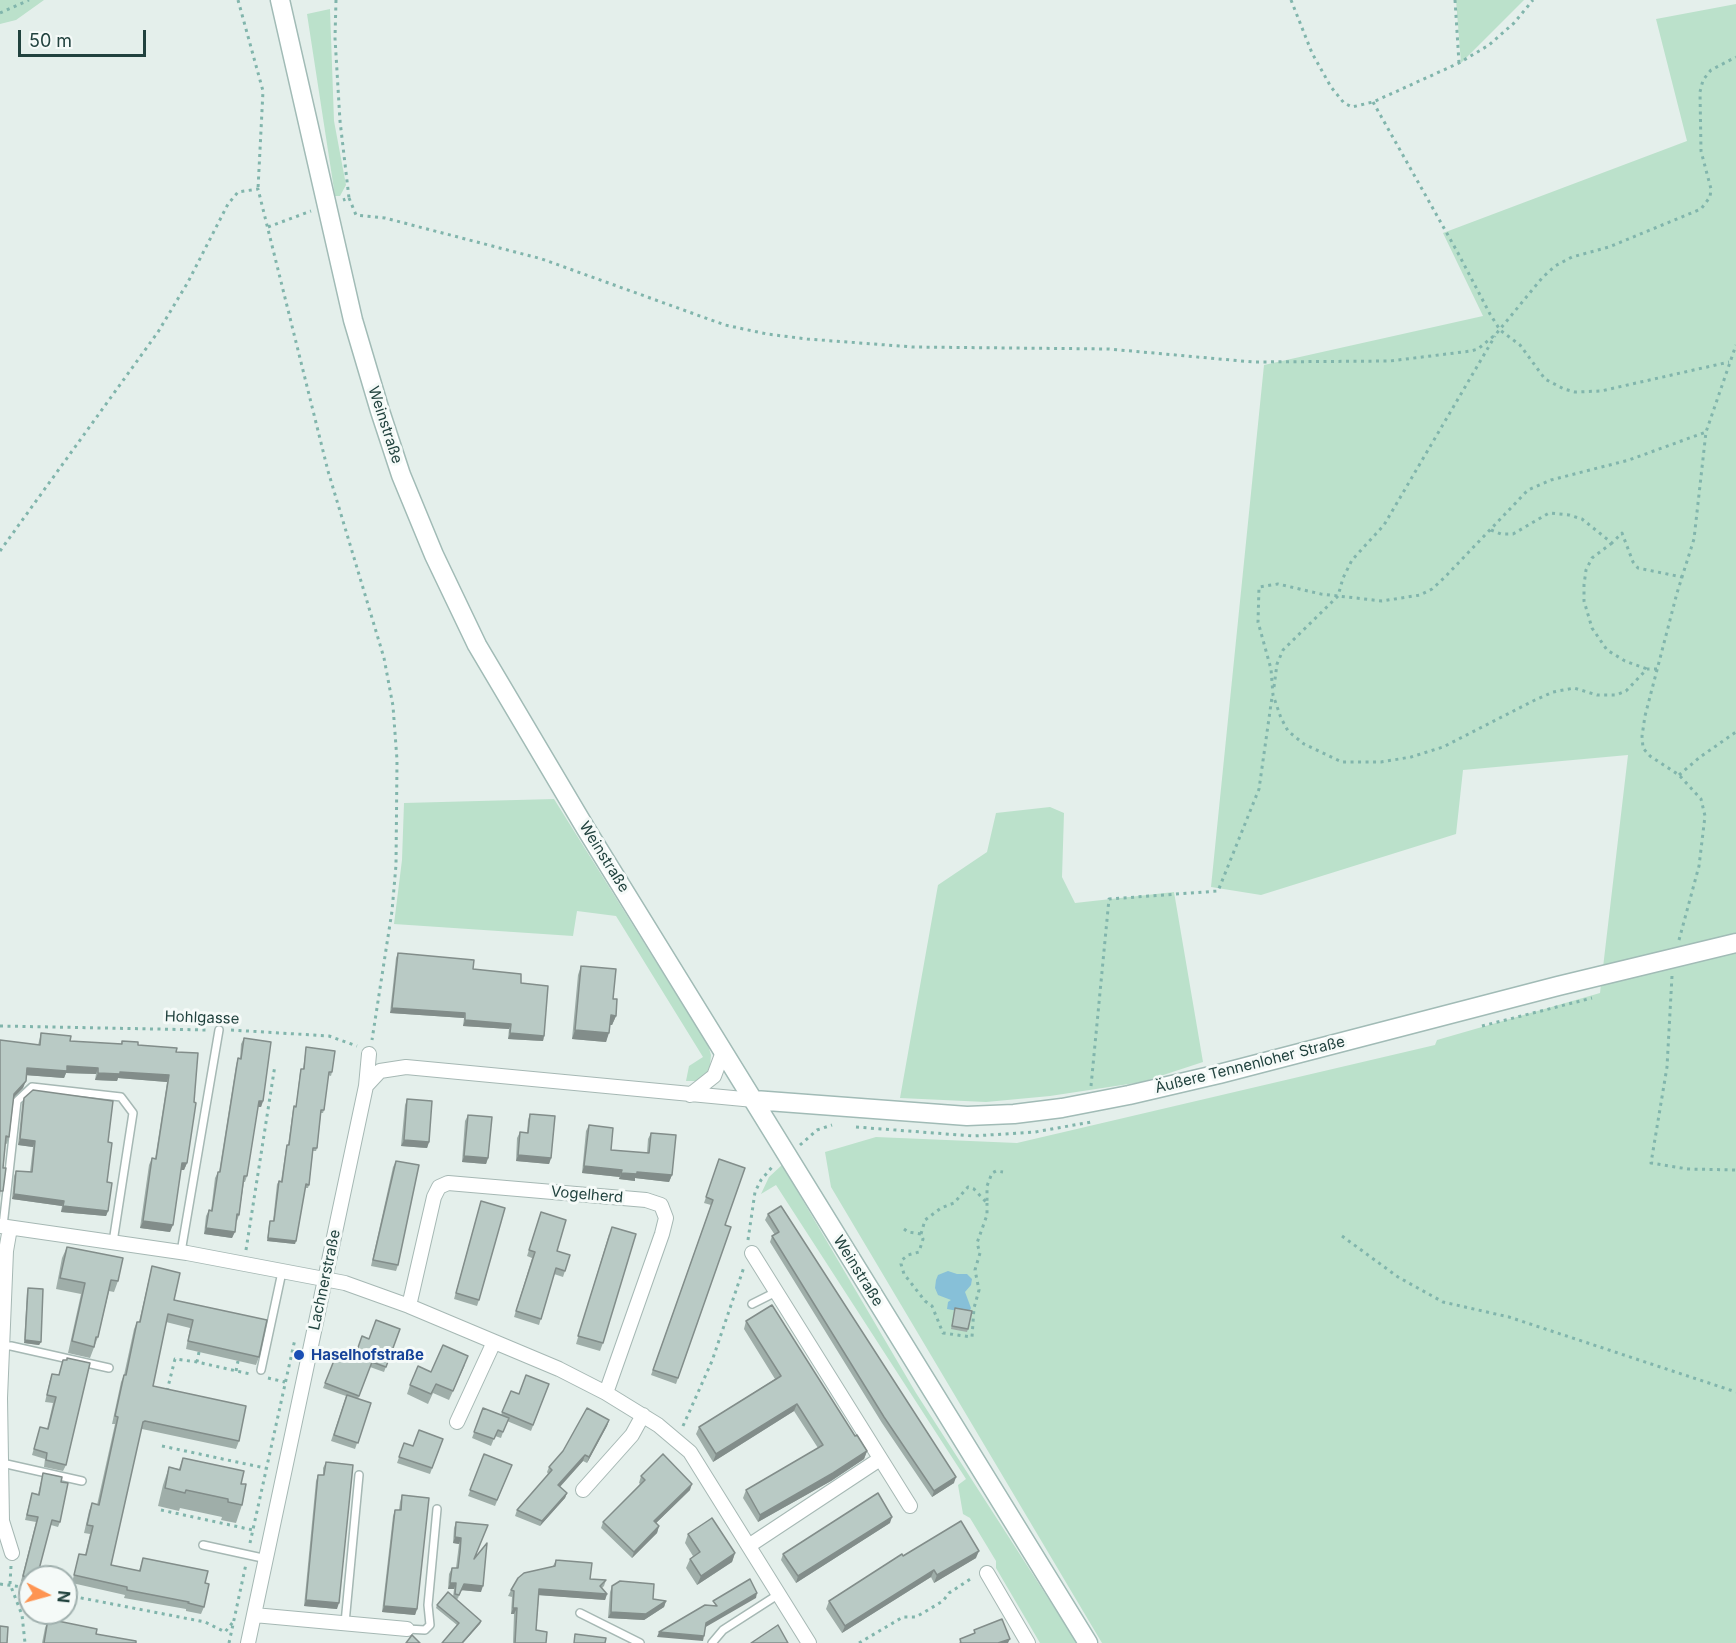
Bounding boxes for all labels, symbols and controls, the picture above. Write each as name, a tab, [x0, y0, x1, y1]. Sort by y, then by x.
scale bar	[21, 18, 148, 56]
text: 50 m	[29, 30, 72, 51]
street label: Weinstraße	[364, 384, 406, 466]
street label: Weinstraße	[575, 818, 633, 896]
street label: Hohlgasse	[164, 1008, 240, 1028]
street label: Äußere Tennenloher Straße	[1153, 1033, 1347, 1097]
street label: Vogelherd	[550, 1183, 624, 1207]
street label: Lachnerstraße	[306, 1228, 344, 1332]
street label: Weinstraße	[829, 1232, 887, 1310]
place label: Haselhofstraße	[311, 1346, 424, 1364]
marker: Haselhofstraße	[292, 1348, 306, 1362]
north arrow	[18, 1565, 78, 1625]
text: N	[53, 1590, 74, 1604]

